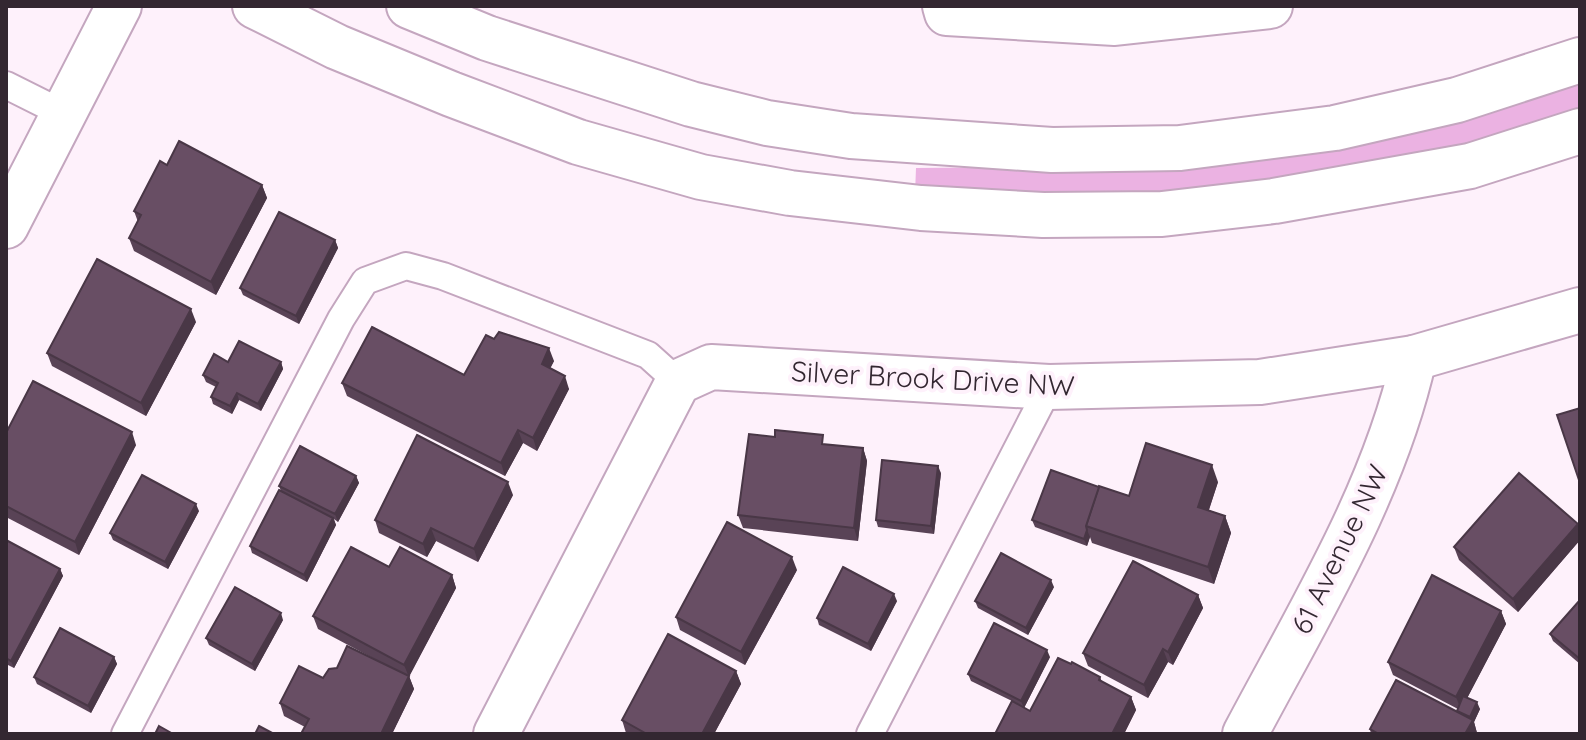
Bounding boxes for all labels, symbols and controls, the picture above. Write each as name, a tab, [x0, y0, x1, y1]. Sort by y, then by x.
street label: Silver Brook Drive NW	[790, 353, 1076, 403]
street label: 61 Avenue NW	[1283, 459, 1395, 639]

